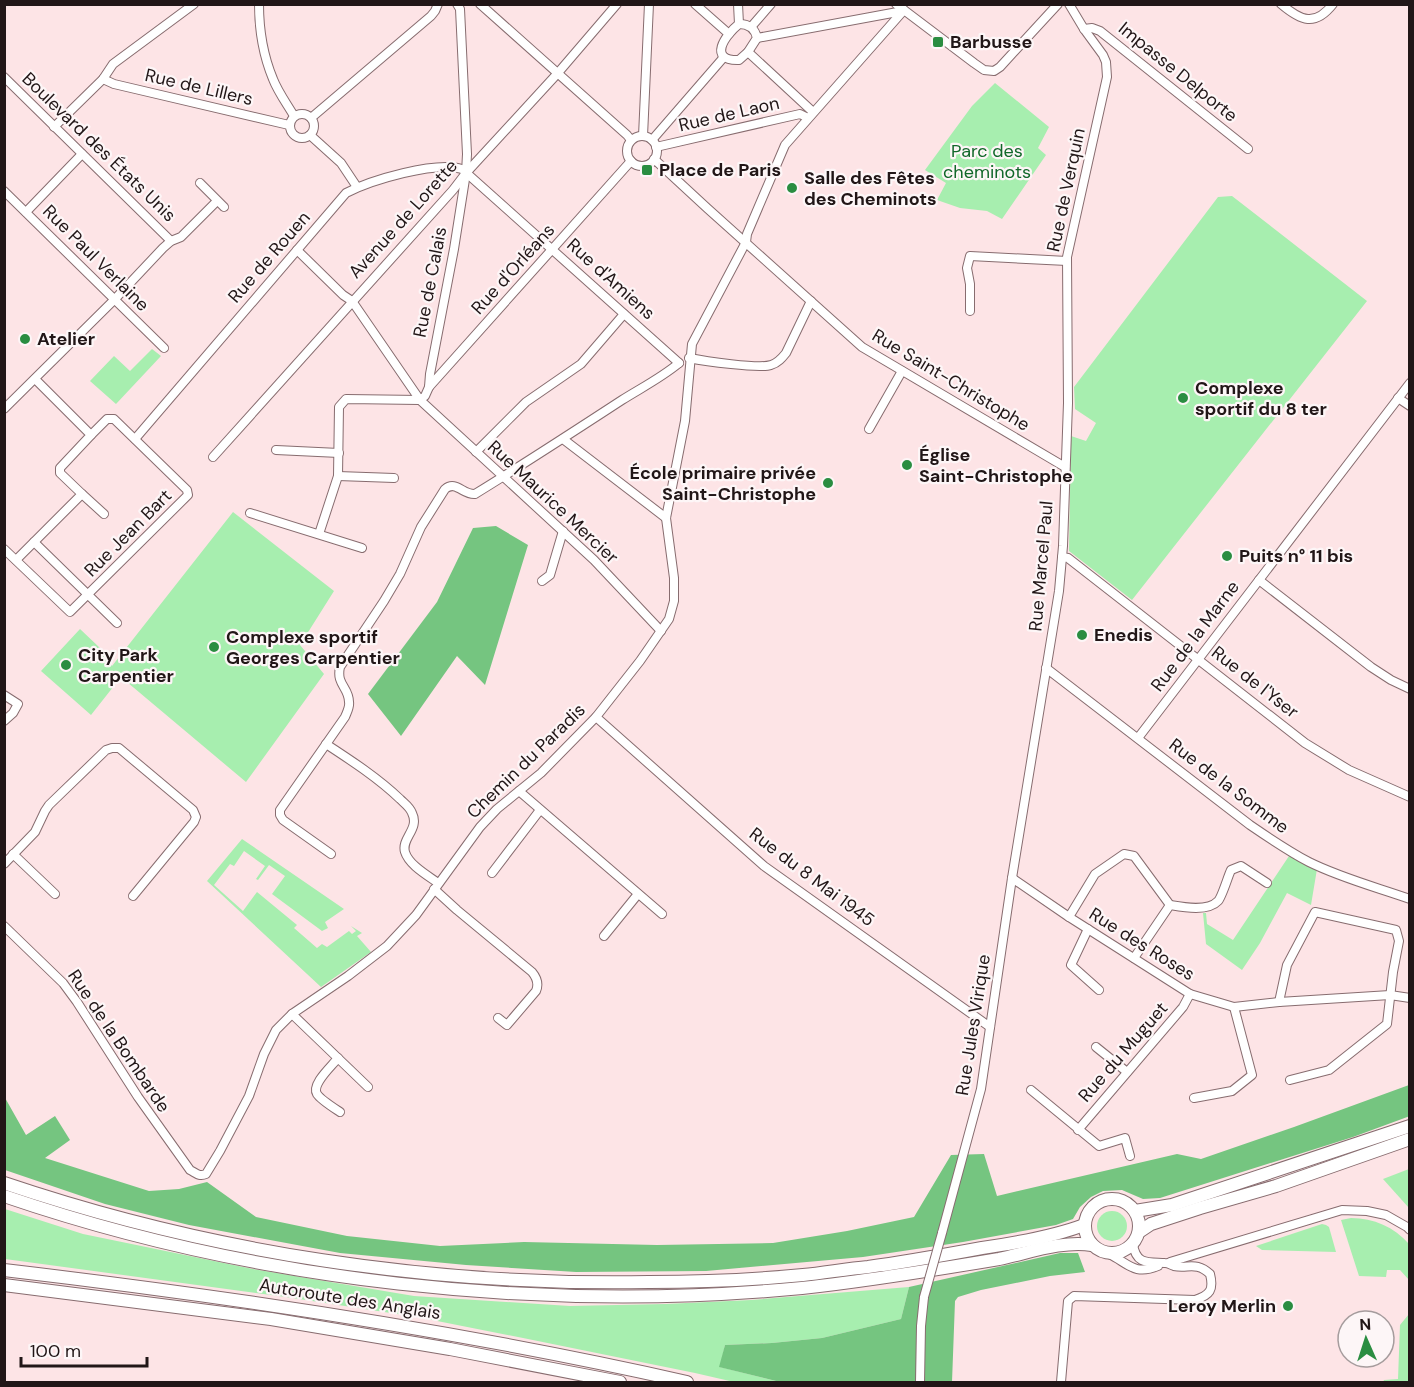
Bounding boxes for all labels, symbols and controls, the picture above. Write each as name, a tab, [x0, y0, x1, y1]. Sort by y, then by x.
street label: Impasse Delporte	[1113, 17, 1243, 127]
place label: Barbusse	[950, 30, 1032, 54]
marker: Barbusse	[931, 35, 945, 49]
street label: Rue de Lillers	[143, 63, 255, 111]
street label: Boulevard des États Unis	[17, 67, 181, 227]
street label: Rue de Laon	[676, 91, 782, 137]
street label: Rue de Verquin	[1041, 126, 1091, 254]
park label: Parc des cheminots	[943, 139, 1031, 184]
street label: Avenue de Lorette	[343, 154, 463, 284]
place label: Place de Paris	[659, 158, 781, 182]
marker: Place de Paris	[640, 163, 654, 177]
place label: Salle des Fêtes des Cheminots	[804, 166, 937, 211]
marker: Salle des Fêtes des Cheminots	[785, 181, 799, 195]
street label: Rue Paul Verlaine	[38, 200, 154, 316]
street label: Rue de Rouen	[223, 206, 315, 308]
street label: Rue d'Orléans	[466, 219, 560, 319]
street label: Rue de Calais	[408, 225, 452, 339]
street label: Rue d'Amiens	[562, 233, 660, 325]
street label: Rue Saint-Christophe	[868, 323, 1034, 437]
place label: Atelier	[37, 327, 95, 351]
marker: Atelier	[18, 332, 32, 346]
place label: Complexe sportif du 8 ter	[1195, 376, 1327, 421]
marker: Complexe sportif du 8 ter	[1176, 391, 1190, 405]
street label: Rue Maurice Mercier	[482, 435, 624, 569]
place label: Église Saint-Christophe	[919, 443, 1073, 488]
marker: Église Saint-Christophe	[900, 458, 914, 472]
place label: École primaire privée Saint-Christophe	[629, 461, 816, 506]
marker: École primaire privée Saint-Christophe	[821, 476, 835, 490]
street label: Rue Jean Bart	[79, 484, 177, 582]
street label: Rue Marcel Paul	[1023, 500, 1059, 632]
place label: Puits n° 11 bis	[1239, 544, 1353, 568]
marker: Puits n° 11 bis	[1220, 549, 1234, 563]
street label: Rue de la Marne	[1145, 576, 1245, 696]
place label: Enedis	[1094, 623, 1153, 647]
place label: Complexe sportif Georges Carpentier	[226, 625, 400, 670]
marker: Enedis	[1075, 628, 1089, 642]
marker: Complexe sportif Georges Carpentier	[207, 640, 221, 654]
street label: Rue de l'Yser	[1207, 640, 1304, 724]
place label: City Park Carpentier	[78, 643, 174, 688]
marker: City Park Carpentier	[59, 658, 73, 672]
street label: Chemin du Paradis	[461, 698, 591, 824]
street label: Rue de la Somme	[1164, 733, 1294, 839]
street label: Rue du 8 Mai 1945	[744, 822, 880, 932]
street label: Rue des Roses	[1085, 902, 1199, 986]
street label: Rue Jules Virique	[950, 953, 996, 1097]
street label: Rue de la Bombarde	[62, 965, 176, 1117]
street label: Rue du Muguet	[1073, 997, 1173, 1107]
street label: Autoroute des Anglais	[258, 1273, 442, 1325]
place label: Leroy Merlin	[1168, 1294, 1276, 1318]
marker: Leroy Merlin	[1281, 1299, 1295, 1313]
north arrow	[1336, 1309, 1396, 1369]
text: N	[1359, 1314, 1372, 1335]
scale bar	[21, 1330, 147, 1368]
text: 100 m	[30, 1339, 81, 1363]

